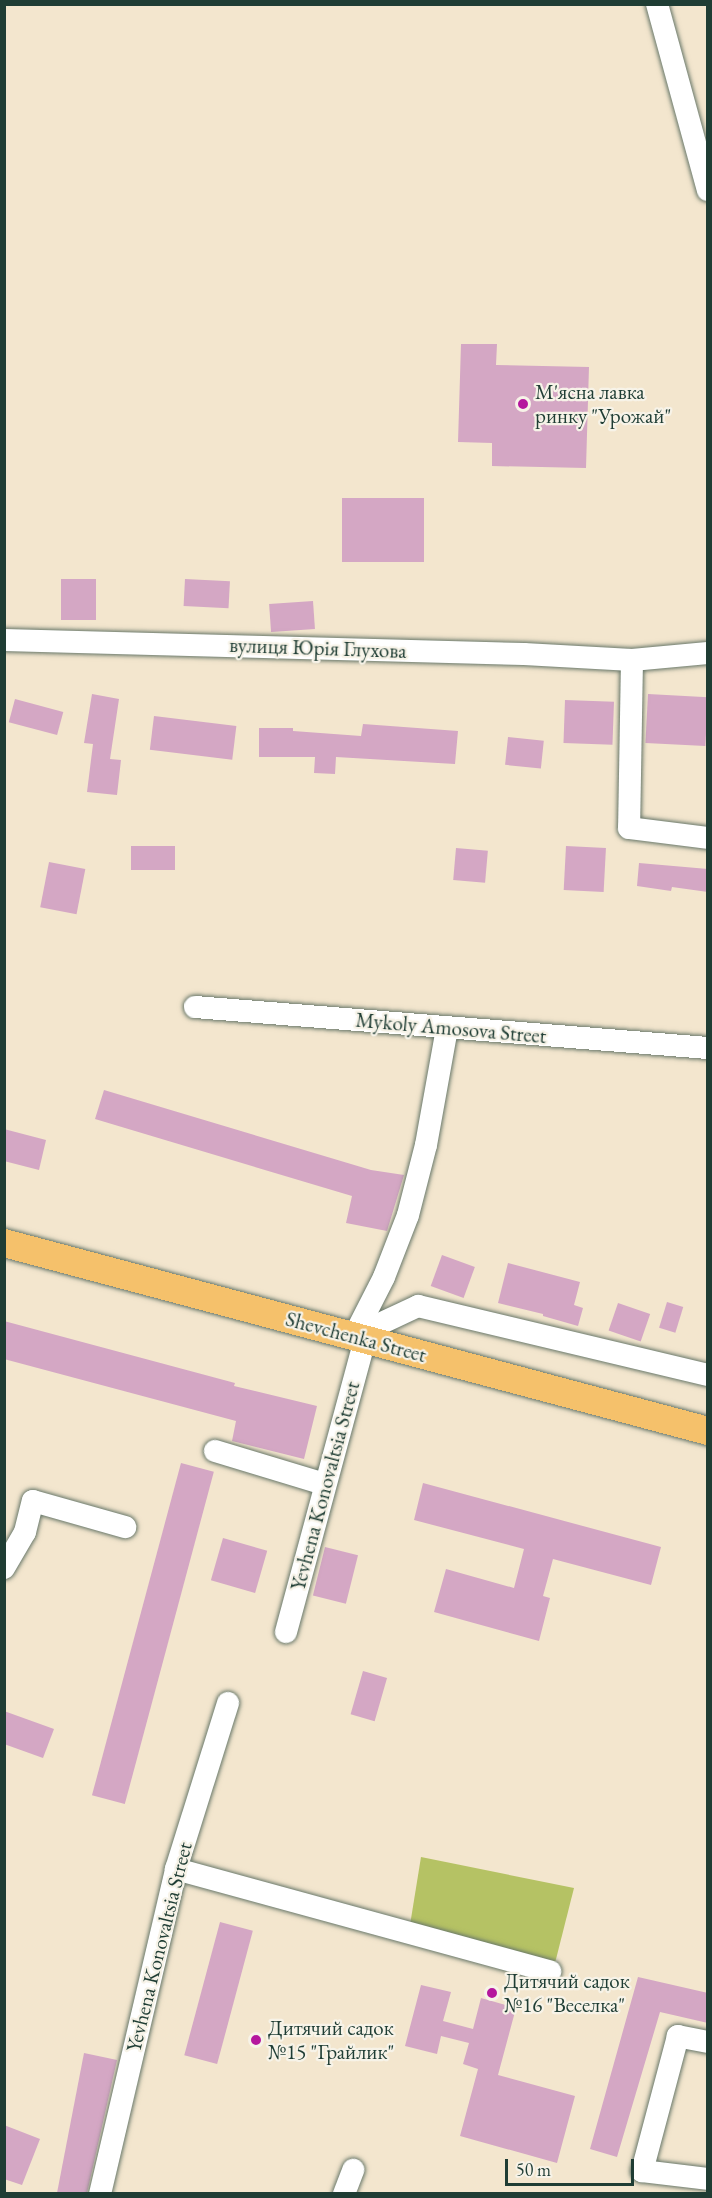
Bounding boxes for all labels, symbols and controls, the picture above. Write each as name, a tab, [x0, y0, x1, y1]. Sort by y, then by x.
place label: М'ясна лавка ринку "Урожай"	[535, 379, 671, 429]
marker: М'ясна лавка ринку "Урожай"	[516, 397, 530, 411]
street label: вулиця Юрія Глухова	[229, 632, 407, 664]
street label: Mykoly Amosova Street	[355, 1007, 547, 1049]
street label: Shevchenka Street	[283, 1306, 429, 1368]
street label: Yevhena Konovaltsia Street	[285, 1379, 365, 1593]
street label: Yevhena Konovaltsia Street	[121, 1839, 197, 2055]
place label: Дитячий садок №16 "Веселка"	[504, 1968, 630, 2018]
marker: Дитячий садок №16 "Веселка"	[485, 1986, 499, 2000]
place label: Дитячий садок №15 "Грайлик"	[268, 2015, 394, 2065]
marker: Дитячий садок №15 "Грайлик"	[249, 2033, 263, 2047]
scale bar	[508, 2147, 637, 2185]
text: 50 m	[516, 2158, 551, 2181]

